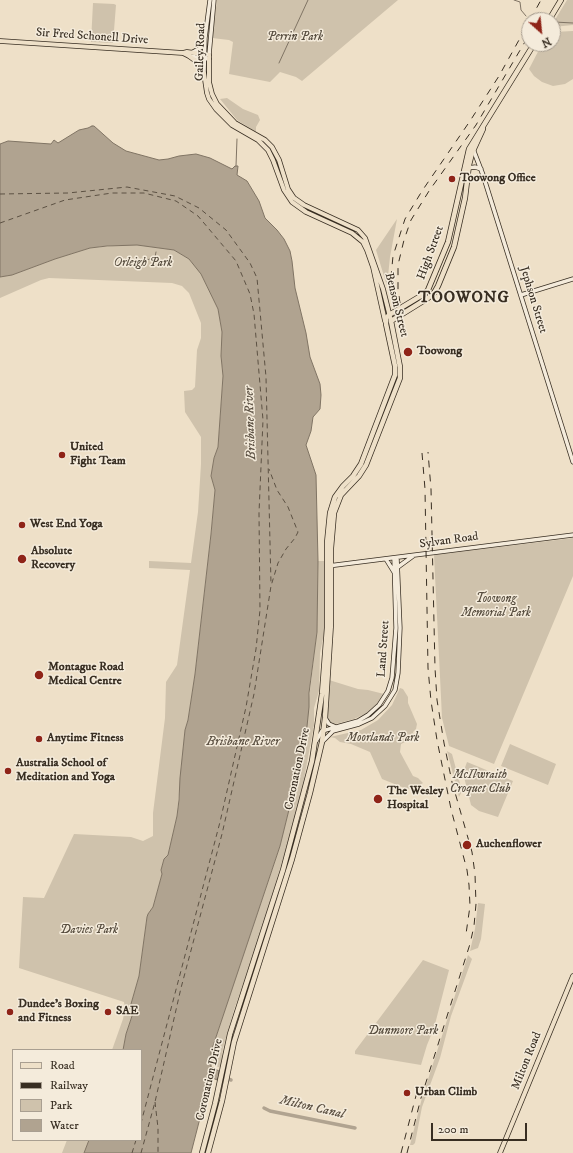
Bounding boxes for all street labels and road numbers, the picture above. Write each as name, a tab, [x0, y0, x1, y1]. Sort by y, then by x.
street label: Gailey Road	[193, 23, 209, 81]
street label: Sir Fred Schonell Drive	[35, 26, 149, 48]
street label: High Street	[415, 224, 447, 282]
street label: Jephson Street	[516, 265, 550, 335]
street label: Benson Street	[381, 271, 411, 339]
street label: Sylvan Road	[419, 530, 479, 552]
street label: Land Street	[375, 620, 393, 678]
street label: Coronation Drive	[282, 727, 314, 811]
street label: Milton Road	[509, 1030, 545, 1092]
street label: Coronation Drive	[194, 1038, 226, 1122]

